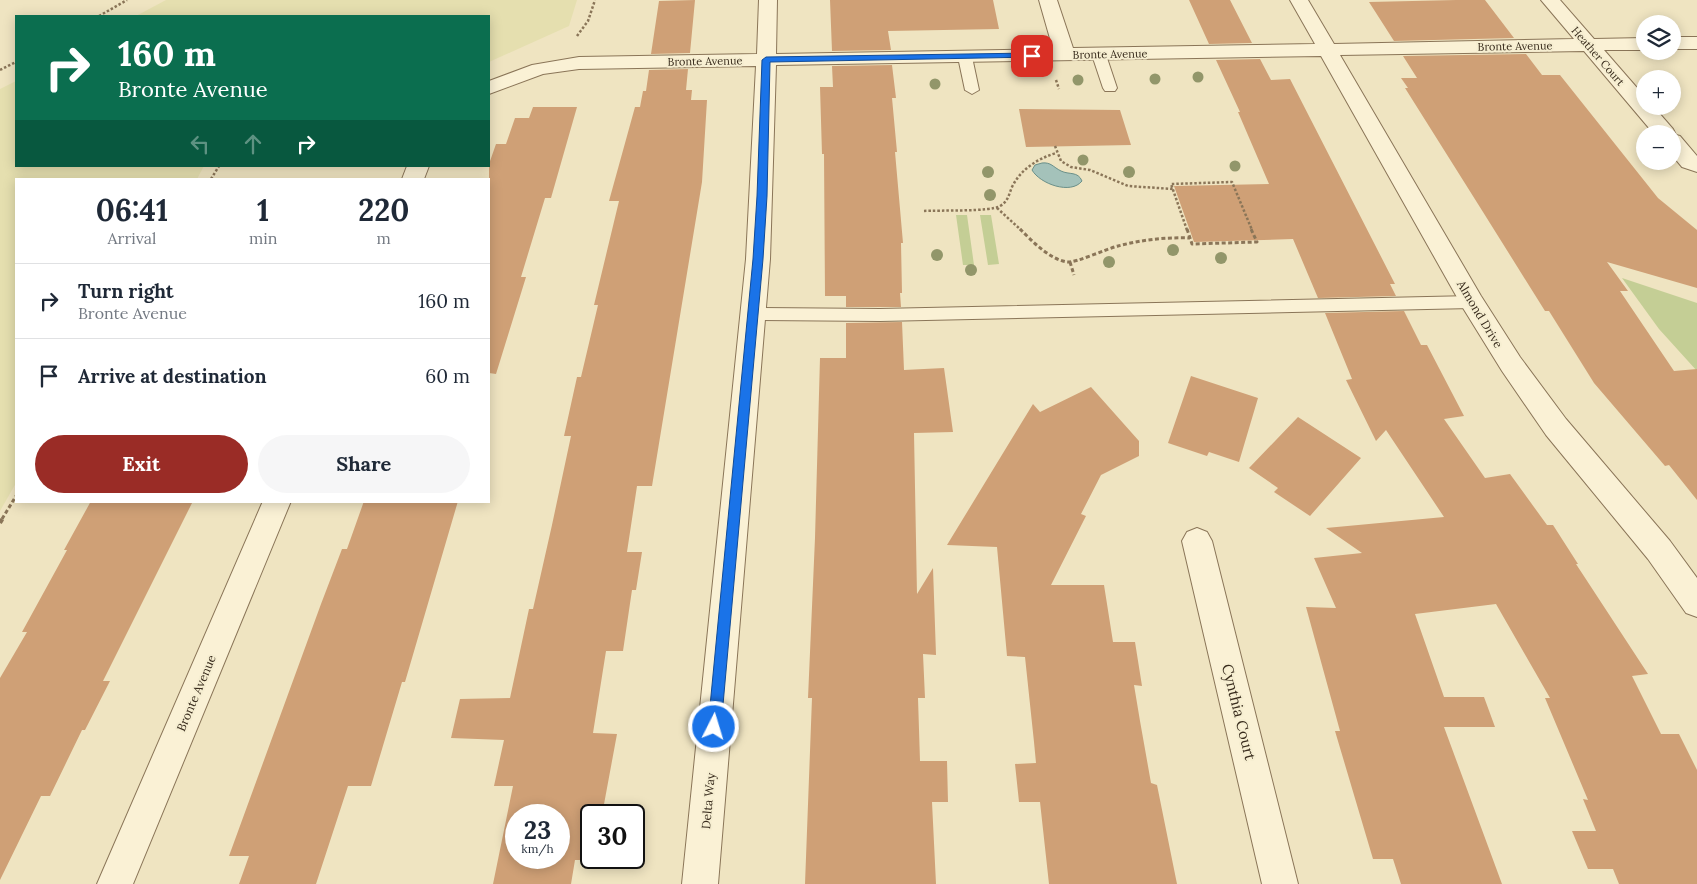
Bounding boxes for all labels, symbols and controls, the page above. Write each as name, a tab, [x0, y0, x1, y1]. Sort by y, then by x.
map controls	[1636, 15, 1681, 170]
button: layers	[1636, 15, 1681, 60]
street label: Heather Court	[1568, 23, 1628, 89]
text: 160 m	[118, 31, 216, 76]
icon: right	[35, 35, 100, 100]
pin	[1011, 35, 1053, 77]
street label: Bronte Avenue	[1477, 38, 1553, 54]
icon: arrive	[1018, 42, 1046, 70]
street label: Bronte Avenue	[1072, 46, 1148, 62]
street label: Bronte Avenue	[667, 53, 743, 69]
button: +	[1636, 70, 1681, 115]
text: Bronte Avenue	[118, 75, 268, 103]
button: −	[1636, 125, 1681, 170]
icon: left	[186, 130, 214, 158]
icon: ahead	[239, 130, 267, 158]
icon: right	[292, 130, 320, 158]
text: 06:41	[96, 191, 168, 229]
text: 1	[257, 191, 269, 229]
text: 220	[358, 191, 409, 229]
text: Arrival	[108, 228, 156, 248]
text: min	[249, 228, 277, 248]
text: m	[377, 228, 391, 248]
street label: Almond Drive	[1453, 277, 1506, 351]
text: Turn right	[78, 279, 174, 303]
icon: right	[35, 287, 63, 315]
text: 160 m	[418, 289, 470, 313]
text: Bronte Avenue	[78, 303, 187, 323]
icon: arrive	[35, 362, 63, 390]
text: Arrive at destination	[78, 364, 267, 388]
text: 60 m	[425, 364, 470, 388]
button: Exit	[35, 435, 248, 493]
button: Share	[258, 435, 470, 493]
street label: Bronte Avenue	[173, 652, 219, 734]
street label: Cynthia Court	[1218, 662, 1260, 762]
position arrow	[687, 700, 739, 752]
street label: Delta Way	[698, 772, 718, 830]
speed limit sign: 30	[580, 804, 645, 869]
text: 23	[524, 814, 551, 846]
text: km/h	[521, 841, 554, 856]

